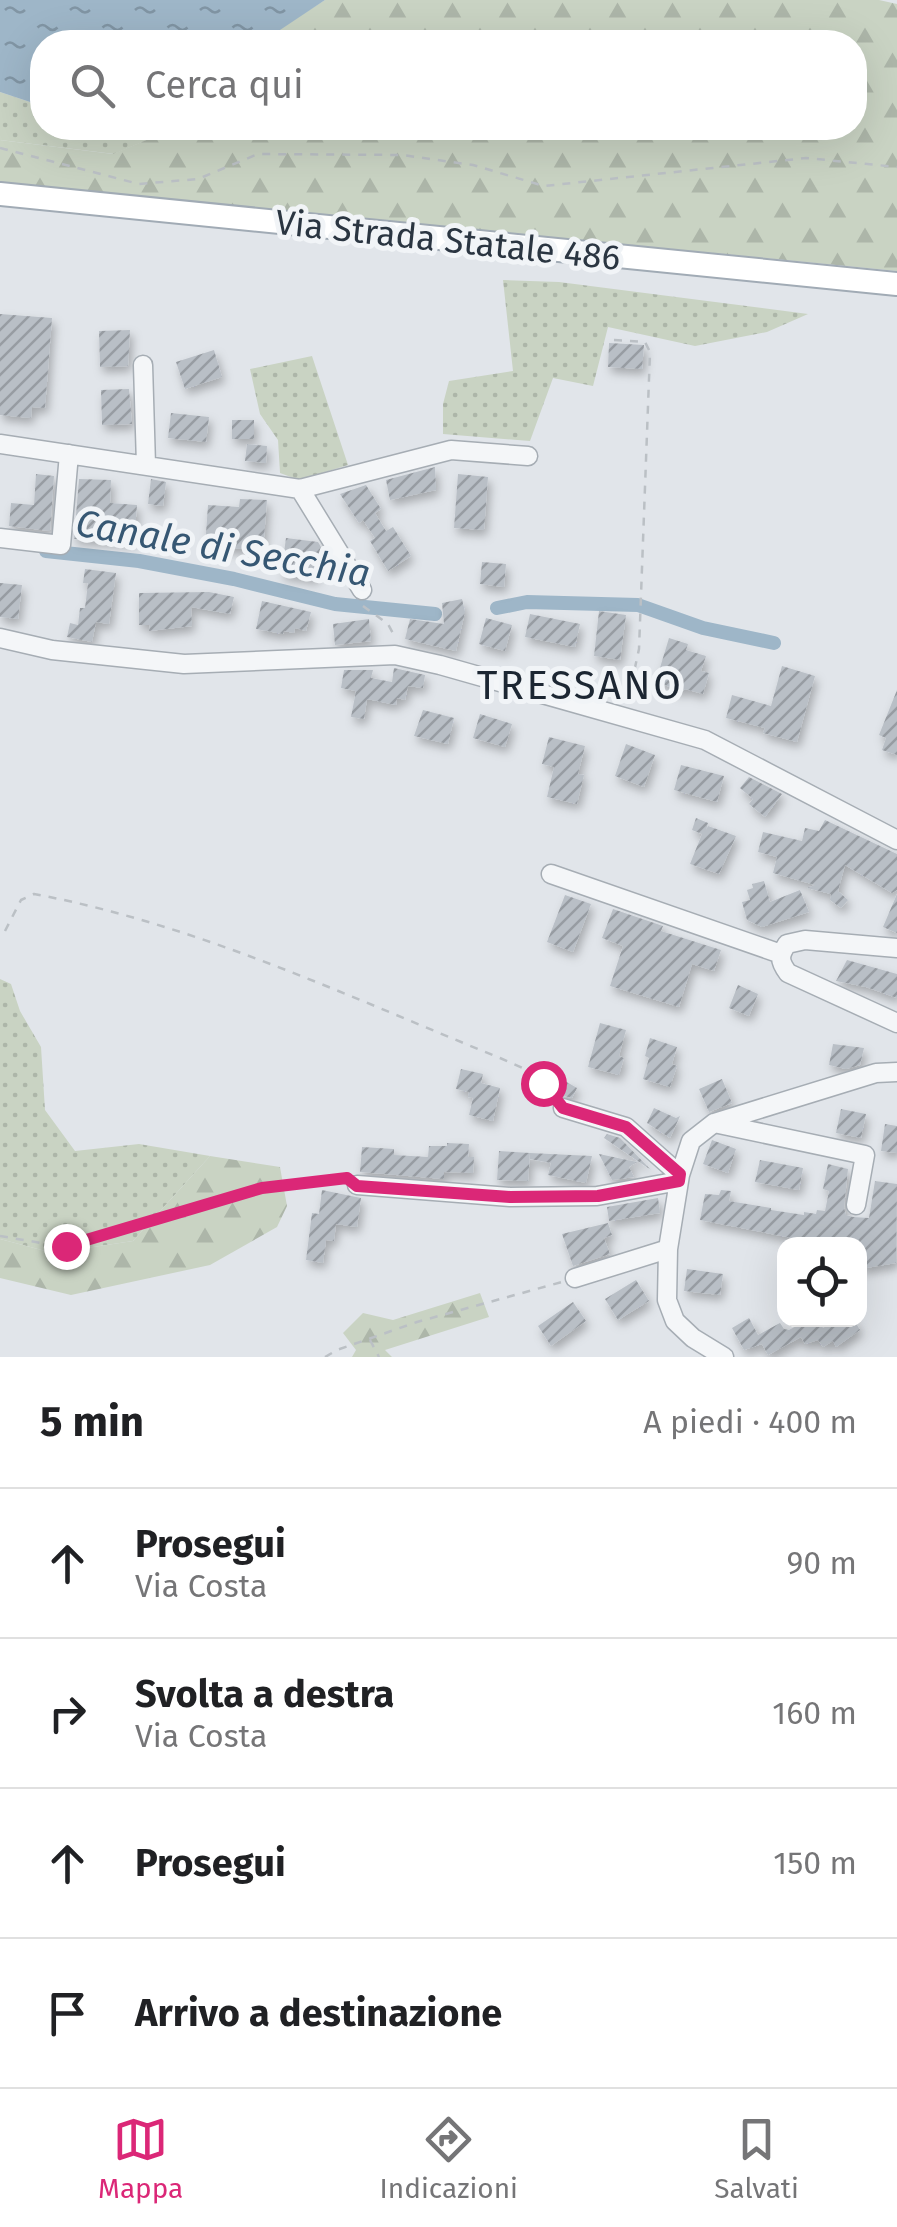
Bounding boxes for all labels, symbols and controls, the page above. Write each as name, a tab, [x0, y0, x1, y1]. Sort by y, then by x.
search box	[30, 30, 867, 140]
icon: search	[65, 58, 120, 113]
text: Cerca qui	[145, 62, 304, 108]
street label: Via Strada Statale 486	[273, 201, 623, 279]
water label: Canale di Secchia	[72, 499, 374, 597]
district label: TRESSANO	[477, 662, 683, 710]
route start	[521, 1061, 567, 1107]
route end	[44, 1224, 90, 1270]
map controls	[777, 1237, 867, 1327]
button: locate	[777, 1237, 867, 1327]
text: 5 min	[40, 1397, 144, 1447]
text: A piedi · 400 m	[643, 1403, 857, 1441]
text: Prosegui	[135, 1521, 286, 1567]
icon: ahead	[40, 1536, 95, 1591]
text: 90 m	[786, 1544, 857, 1582]
text: Via Costa	[135, 1567, 267, 1605]
text: Svolta a destra	[135, 1671, 394, 1717]
icon: right	[40, 1686, 95, 1741]
text: 160 m	[772, 1694, 857, 1732]
text: Via Costa	[135, 1717, 267, 1755]
icon: ahead	[40, 1836, 95, 1891]
text: Prosegui	[135, 1840, 286, 1886]
text: 150 m	[773, 1844, 857, 1882]
icon: arrive	[40, 1986, 95, 2041]
text: Arrivo a destinazione	[135, 1990, 502, 2036]
tab: Mappa	[98, 2112, 183, 2205]
tab: Indicazioni	[380, 2112, 518, 2205]
tab: Salvati	[714, 2112, 799, 2205]

